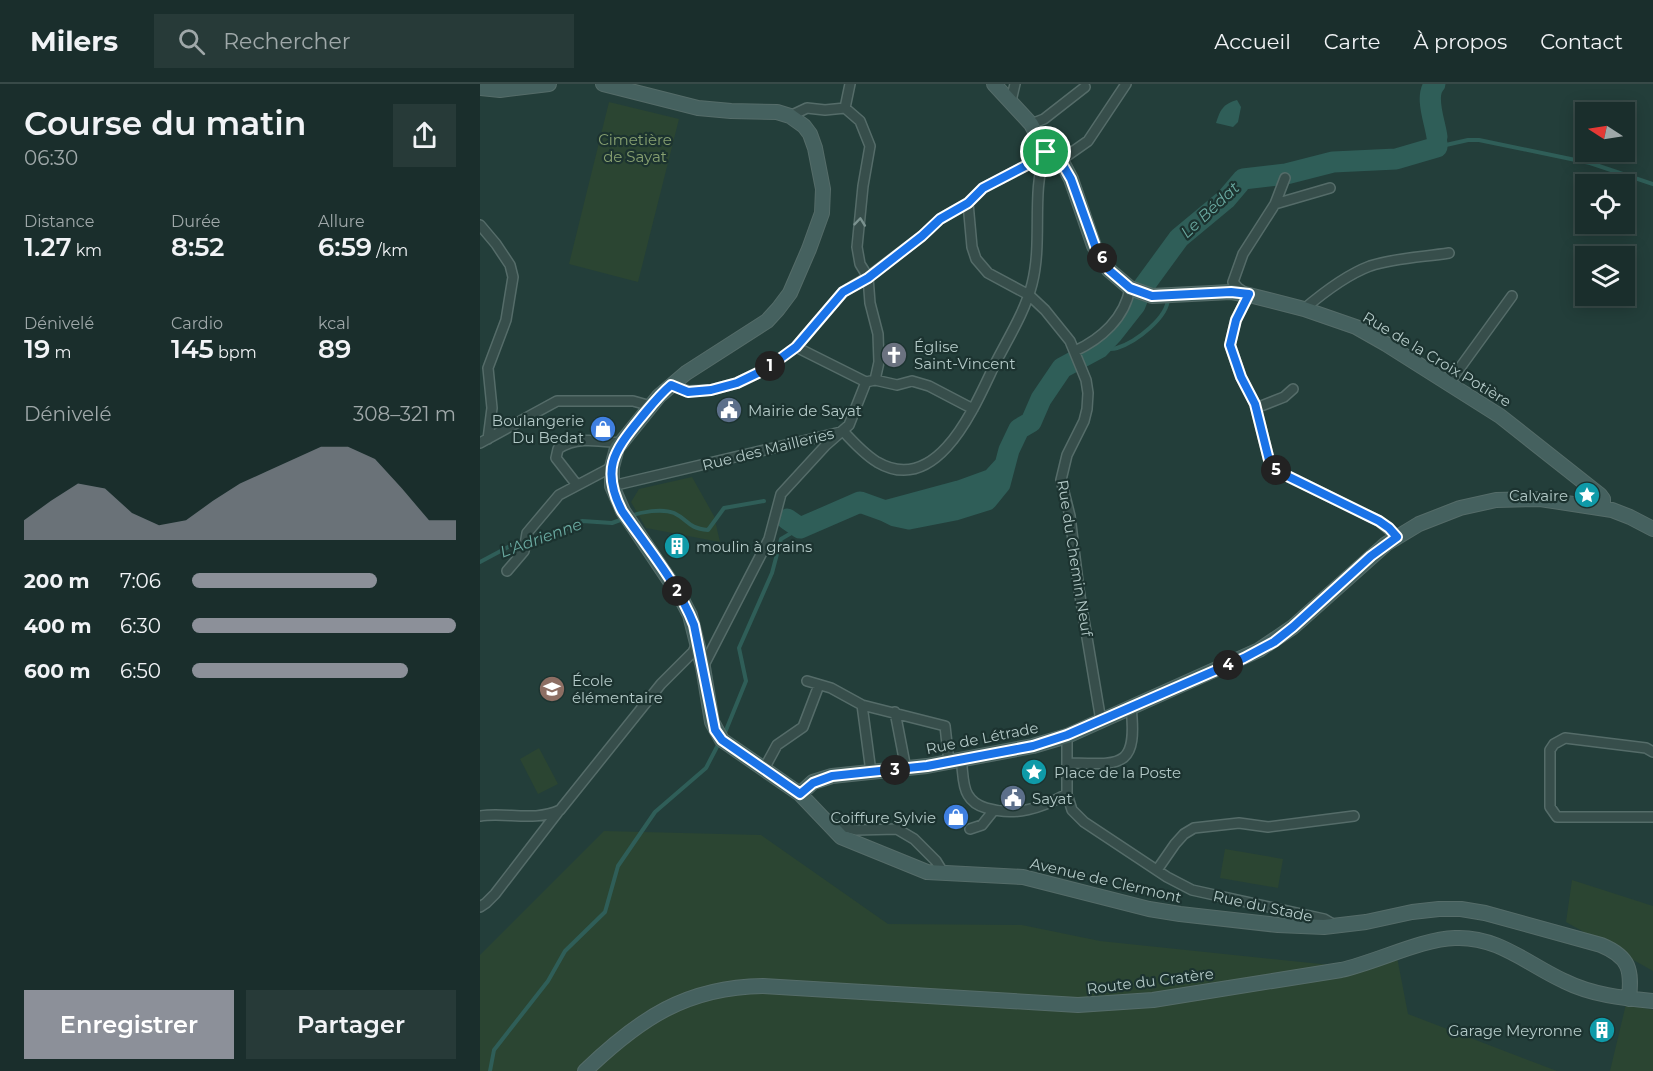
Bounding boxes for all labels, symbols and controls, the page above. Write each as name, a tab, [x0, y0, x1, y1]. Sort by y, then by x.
search box	[154, 14, 574, 68]
text: Milers	[30, 24, 118, 58]
icon: search	[175, 25, 208, 58]
text: Rechercher	[223, 28, 351, 55]
text: Accueil	[1214, 29, 1291, 54]
text: Carte	[1324, 29, 1380, 54]
text: À propos	[1413, 29, 1507, 54]
text: Contact	[1540, 29, 1623, 54]
north arrow	[1575, 102, 1635, 162]
map controls	[1575, 102, 1635, 306]
text: Course du matin	[24, 103, 306, 143]
button: share	[393, 104, 456, 167]
pin	[1020, 126, 1071, 177]
park label: Cimetière de Sayat	[598, 130, 672, 166]
icon: arrive	[1029, 135, 1062, 168]
text: 06:30	[24, 146, 78, 170]
button: locate	[1575, 174, 1635, 234]
water label: Le Bédat	[1177, 178, 1244, 242]
text: Distance	[24, 212, 94, 231]
text: Durée	[171, 212, 221, 231]
text: Allure	[318, 212, 365, 231]
one-way arrow	[853, 217, 866, 226]
text: 1.27	[24, 231, 71, 263]
text: 8:52	[171, 231, 224, 263]
text: 6:59	[318, 231, 372, 263]
text: km	[71, 241, 102, 260]
text: /km	[372, 241, 408, 260]
pin: 6	[1087, 243, 1117, 273]
button: layers	[1575, 246, 1635, 306]
text: 6	[1097, 248, 1107, 267]
street label: Rue de la Croix Potière	[1359, 307, 1515, 411]
text: Dénivelé	[24, 314, 94, 333]
text: Cardio	[171, 314, 223, 333]
text: kcal	[318, 314, 350, 333]
text: 19	[24, 333, 50, 365]
text: 145	[171, 333, 214, 365]
text: 89	[318, 333, 351, 365]
place label: Église Saint-Vincent	[914, 337, 1016, 373]
church icon: Église Saint-Vincent	[879, 340, 909, 370]
text: m	[50, 343, 71, 362]
text: bpm	[214, 343, 257, 362]
pin: 1	[755, 351, 785, 381]
text: 1	[767, 356, 773, 375]
public building icon: Mairie de Sayat	[714, 395, 744, 425]
place label: Mairie de Sayat	[748, 401, 862, 420]
text: Dénivelé	[24, 402, 112, 426]
text: 308–321 m	[353, 402, 456, 426]
place label: Boulangerie Du Bedat	[492, 411, 584, 447]
shop icon: Boulangerie Du Bedat	[588, 414, 618, 444]
street label: Rue des Mailleries	[700, 423, 836, 475]
pin: 5	[1261, 455, 1291, 485]
text: 5	[1271, 460, 1281, 479]
street label: Rue du Chemin Neuf	[1053, 478, 1097, 639]
place icon: Calvaire	[1572, 480, 1602, 510]
place label: Calvaire	[1509, 486, 1568, 505]
water label: L'Adrienne	[497, 514, 585, 562]
building icon: moulin à grains	[662, 531, 692, 561]
place label: moulin à grains	[696, 537, 812, 556]
text: 200 m	[24, 569, 90, 593]
text: 7:06	[120, 569, 161, 593]
pin: 2	[662, 576, 692, 606]
text: 2	[672, 581, 682, 600]
text: 400 m	[24, 614, 92, 638]
text: 6:30	[120, 614, 161, 638]
pin: 4	[1213, 650, 1243, 680]
text: 4	[1222, 655, 1234, 674]
text: 600 m	[24, 659, 91, 683]
text: 6:50	[120, 659, 161, 683]
place label: École élémentaire	[572, 671, 663, 707]
school or university icon: École élémentaire	[537, 674, 567, 704]
street label: Rue de Létrade	[924, 718, 1040, 758]
pin: 3	[880, 755, 910, 785]
place icon: Place de la Poste	[1019, 757, 1049, 787]
text: 3	[890, 760, 900, 779]
place label: Place de la Poste	[1054, 763, 1181, 782]
public building icon: Sayat	[998, 783, 1028, 813]
place label: Sayat	[1032, 789, 1073, 808]
shop icon: Coiffure Sylvie	[941, 802, 971, 832]
place label: Coiffure Sylvie	[831, 808, 936, 827]
street label: Avenue de Clermont	[1028, 853, 1184, 907]
street label: Rue du Stade	[1212, 886, 1314, 926]
street label: Route du Cratère	[1085, 964, 1215, 998]
button: Enregistrer	[24, 990, 234, 1059]
button: Partager	[246, 990, 456, 1059]
building icon: Garage Meyronne	[1587, 1015, 1617, 1045]
place label: Garage Meyronne	[1448, 1021, 1582, 1040]

